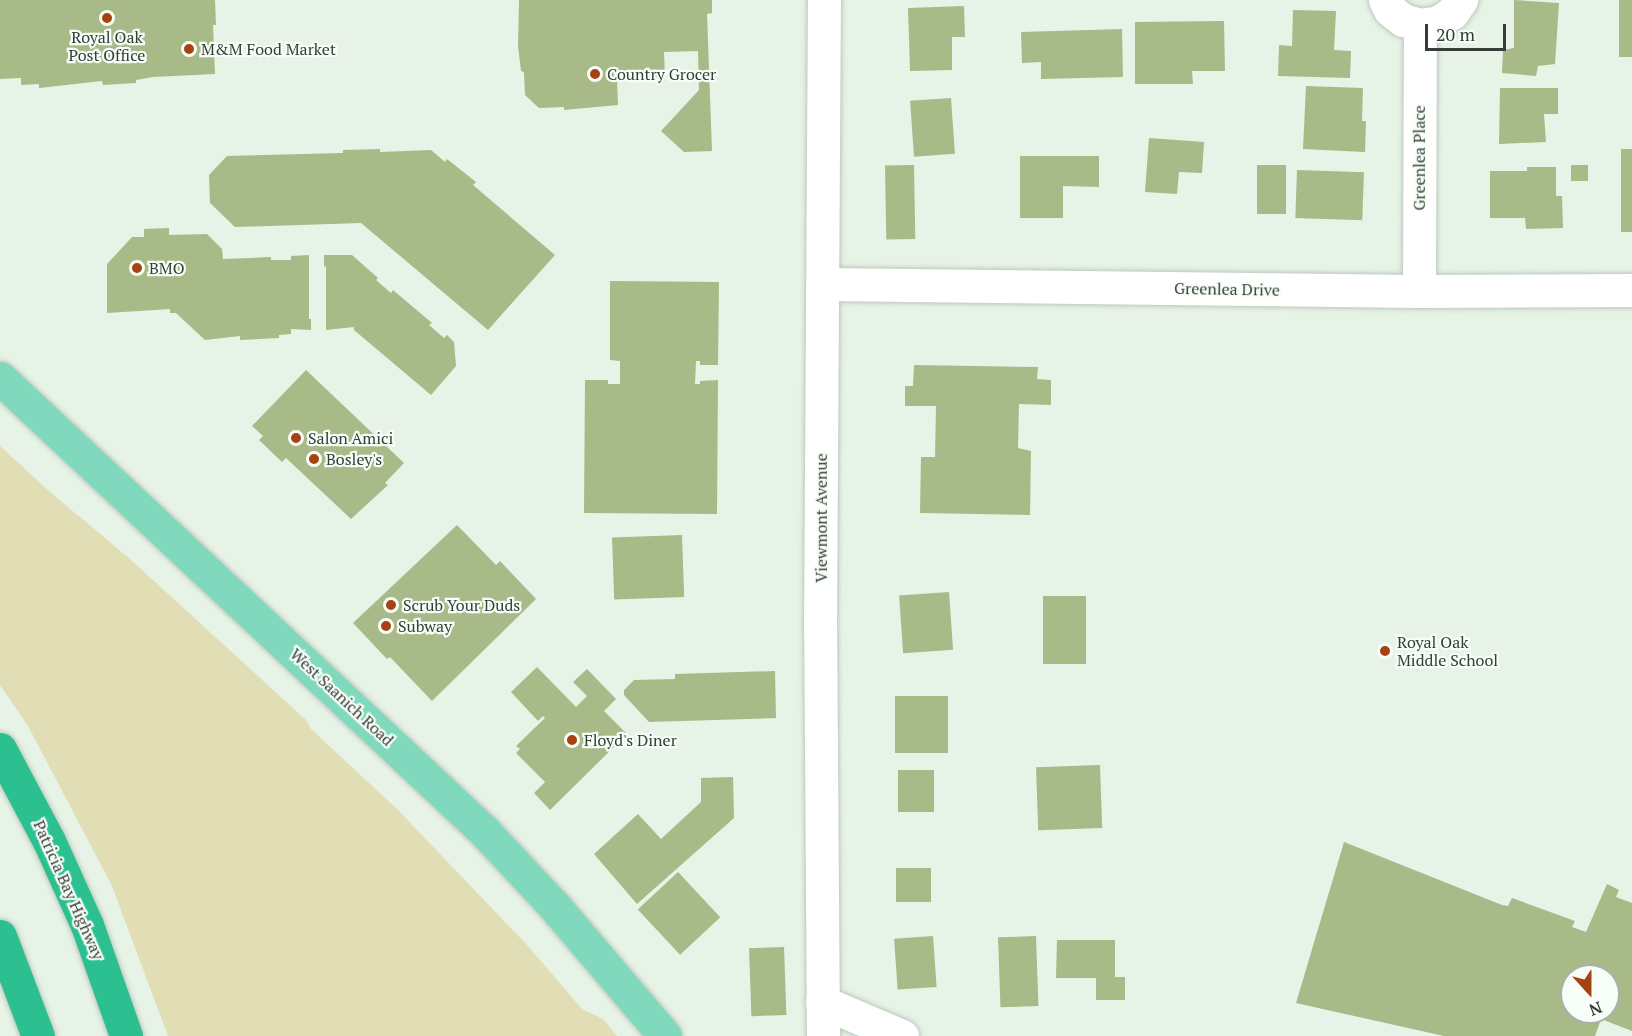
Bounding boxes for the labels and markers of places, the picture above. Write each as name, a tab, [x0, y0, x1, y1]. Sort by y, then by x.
marker: Royal Oak Post Office	[100, 11, 114, 25]
place label: Royal Oak Post Office	[69, 27, 145, 65]
place label: M&M Food Market	[201, 39, 336, 59]
marker: M&M Food Market	[182, 42, 196, 56]
place label: Country Grocer	[607, 64, 716, 84]
marker: Country Grocer	[588, 67, 602, 81]
place label: BMO	[149, 258, 185, 278]
marker: BMO	[130, 261, 144, 275]
place label: Salon Amici	[308, 428, 394, 448]
marker: Salon Amici	[289, 431, 303, 445]
place label: Bosley's	[326, 449, 382, 469]
marker: Bosley's	[307, 452, 321, 466]
place label: Scrub Your Duds	[403, 595, 520, 615]
marker: Scrub Your Duds	[384, 598, 398, 612]
place label: Subway	[398, 616, 452, 636]
marker: Subway	[379, 619, 393, 633]
place label: Royal Oak Middle School	[1397, 632, 1498, 670]
marker: Royal Oak Middle School	[1378, 644, 1392, 658]
place label: Floyd's Diner	[584, 730, 677, 750]
marker: Floyd's Diner	[565, 733, 579, 747]

